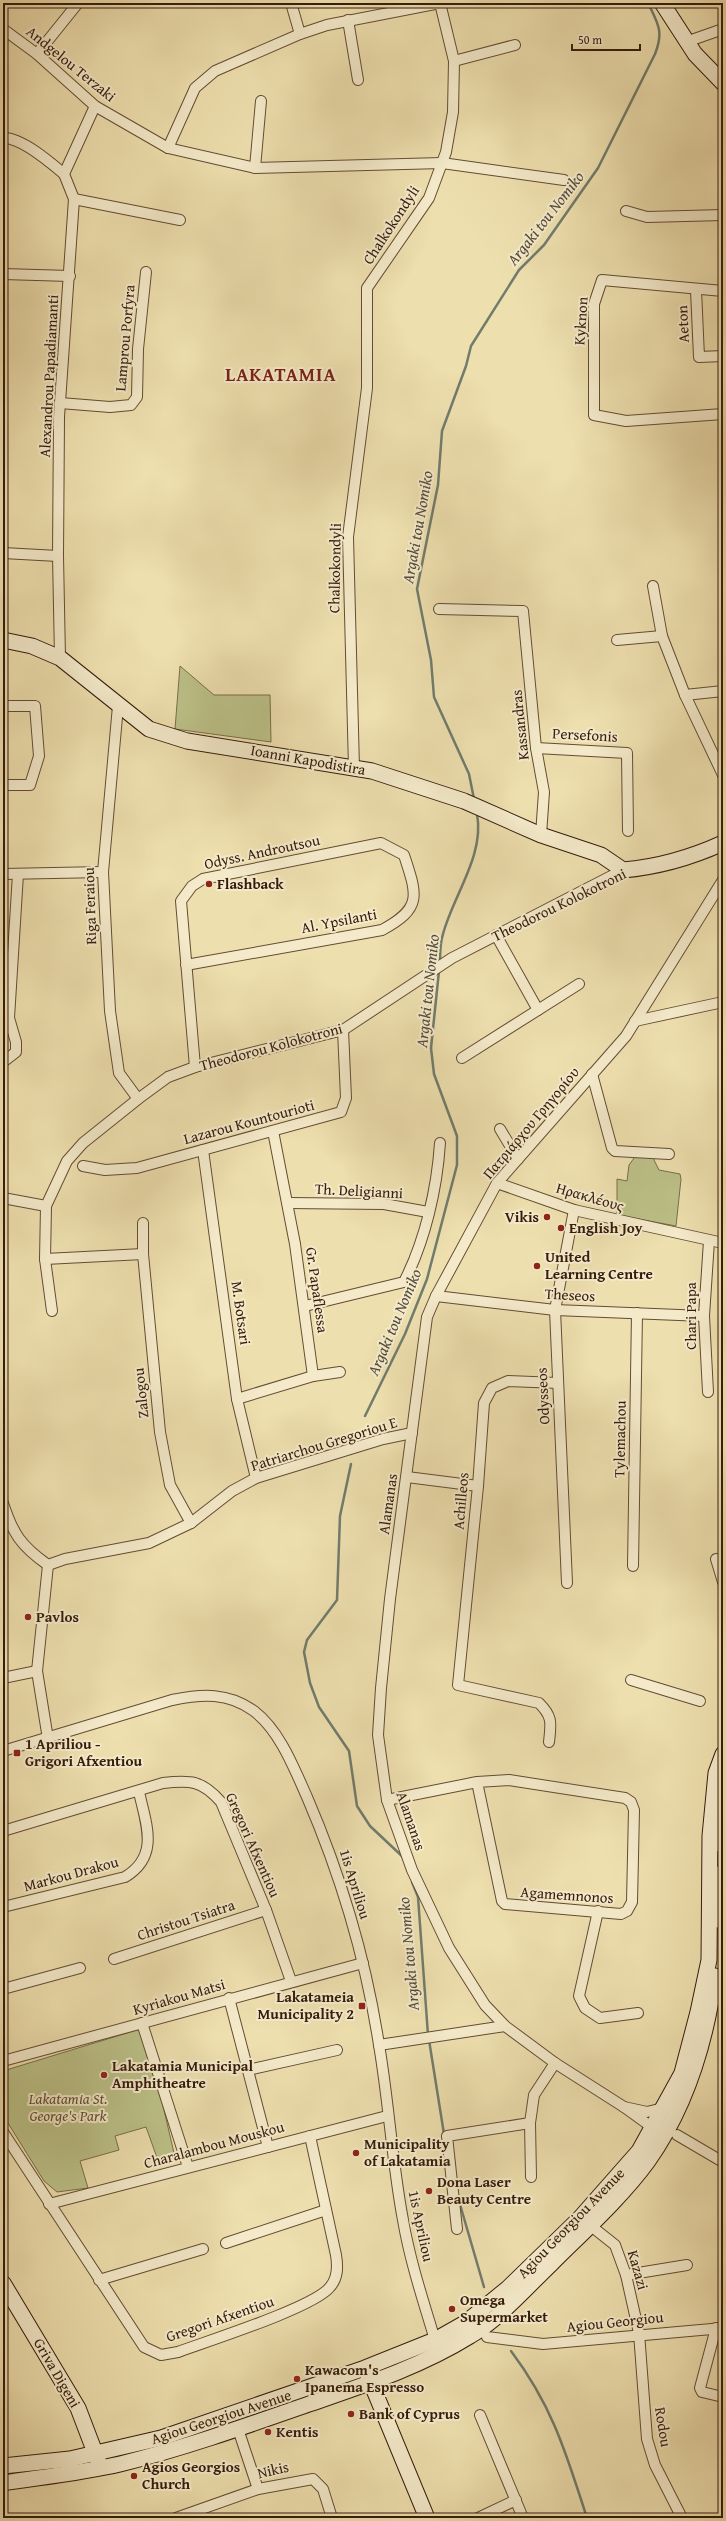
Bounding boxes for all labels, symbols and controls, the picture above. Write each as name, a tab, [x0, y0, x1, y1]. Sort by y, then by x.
street label: Andgelou Terzaki	[22, 21, 121, 106]
scale bar	[572, 26, 640, 52]
text: 50 m	[578, 31, 602, 48]
water label: Argaki tou Nomiko	[500, 166, 590, 271]
street label: Chalkokondyli	[357, 181, 424, 268]
street label: Lamprou Porfyra	[109, 284, 140, 392]
street label: Alexandrou Papadiamanti	[34, 294, 63, 458]
street label: Kyknon	[568, 295, 593, 346]
street label: Aeton	[671, 304, 694, 343]
district label: LAKATAMIA	[225, 360, 337, 388]
water label: Argaki tou Nomiko	[395, 469, 439, 586]
street label: Chalkokondyli	[323, 523, 346, 613]
street label: Kassandras	[505, 689, 534, 761]
street label: Persefonis	[552, 722, 618, 747]
street label: Ioanni Kapodistira	[249, 739, 367, 780]
street label: Odyss. Androutsou	[202, 829, 323, 874]
street label: Theodorou Kolokotroni	[488, 863, 630, 946]
street label: Riga Feraiou	[78, 866, 101, 945]
place label: Flashback	[217, 873, 284, 894]
marker: Flashback	[204, 879, 214, 889]
street label: Al. Ypsilanti	[299, 903, 379, 938]
water label: Argaki tou Nomiko	[409, 933, 445, 1050]
street label: Theodorou Kolokotroni	[197, 1017, 345, 1076]
street label: Πατριάρχου Γρηγορίου	[477, 1062, 584, 1183]
street label: Lazarou Kountourioti	[181, 1094, 317, 1149]
street label: Ηρακλέους	[554, 1177, 627, 1216]
street label: Th. Deligianni	[314, 1178, 404, 1203]
place label: Vikis	[505, 1206, 539, 1227]
marker: Vikis	[542, 1212, 552, 1222]
place label: English Joy	[569, 1217, 643, 1238]
marker: English Joy	[556, 1223, 566, 1233]
street label: Gr. Papaflessa	[301, 1246, 334, 1334]
place label: United Learning Centre	[545, 1246, 653, 1284]
marker: United Learning Centre	[532, 1261, 542, 1271]
water label: Argaki tou Nomiko	[360, 1265, 427, 1380]
street label: M. Botsari	[227, 1280, 256, 1346]
street label: Chari Papa	[680, 1282, 701, 1350]
street label: Theseos	[544, 1283, 596, 1306]
street label: Zalogou	[127, 1366, 154, 1419]
street label: Odysseos	[531, 1367, 554, 1425]
street label: Tylemachou	[608, 1399, 631, 1478]
street label: Patriarchou Gregoriou E	[248, 1411, 400, 1476]
street label: Achilleos	[448, 1471, 473, 1530]
street label: Alamanas	[373, 1472, 402, 1536]
place label: Pavlos	[36, 1606, 79, 1627]
marker: Pavlos	[23, 1612, 33, 1622]
place label: 1 Apriliou - Grigori Afxentiou	[25, 1733, 142, 1771]
marker: 1 Apriliou - Grigori Afxentiou	[12, 1748, 22, 1758]
street label: Alamanas	[392, 1788, 431, 1853]
street label: Gregori Afxentiou	[221, 1789, 286, 1901]
street label: 1is Apriliou	[335, 1846, 376, 1922]
street label: Markou Drakou	[21, 1851, 121, 1896]
street label: Agamemnonos	[520, 1881, 614, 1908]
street label: Christou Tsiatra	[134, 1894, 237, 1945]
water label: Argaki tou Nomiko	[391, 1896, 425, 2013]
street label: Kyriakou Matsi	[130, 1973, 227, 2020]
place label: Lakatameia Municipality 2	[257, 1986, 354, 2024]
marker: Lakatameia Municipality 2	[357, 2001, 367, 2011]
place label: Lakatamia Municipal Amphitheatre	[112, 2055, 253, 2093]
marker: Lakatamia Municipal Amphitheatre	[99, 2070, 109, 2080]
park label: Lakatamia St. George's Park	[28, 2088, 107, 2126]
street label: Charalambou Mouskou	[141, 2115, 287, 2173]
place label: Municipality of Lakatamia	[364, 2133, 451, 2171]
marker: Municipality of Lakatamia	[351, 2148, 361, 2158]
street label: Agiou Georgiou Avenue	[512, 2163, 629, 2283]
place label: Dona Laser Beauty Centre	[437, 2171, 531, 2209]
marker: Dona Laser Beauty Centre	[424, 2186, 434, 2196]
street label: 1is Apriliou	[404, 2188, 439, 2264]
street label: Kazazi	[623, 2248, 654, 2292]
place label: Omega Supermarket	[460, 2289, 548, 2327]
street label: Gregori Afxentiou	[163, 2290, 277, 2347]
marker: Omega Supermarket	[447, 2304, 457, 2314]
street label: Agiou Georgiou	[566, 2306, 665, 2337]
street label: Griva Digeni	[29, 2334, 86, 2411]
place label: Kawacom's Ipanema Espresso	[305, 2359, 424, 2397]
marker: Kawacom's Ipanema Espresso	[292, 2374, 302, 2384]
street label: Agiou Georgiou Avenue	[148, 2384, 294, 2449]
place label: Bank of Cyprus	[359, 2403, 460, 2424]
street label: Rodou	[650, 2405, 677, 2449]
marker: Bank of Cyprus	[346, 2409, 356, 2419]
place label: Kentis	[276, 2421, 318, 2442]
marker: Kentis	[263, 2427, 273, 2437]
place label: Agios Georgios Church	[142, 2456, 240, 2494]
street label: Nikis	[255, 2456, 291, 2483]
marker: Agios Georgios Church	[129, 2471, 139, 2481]

